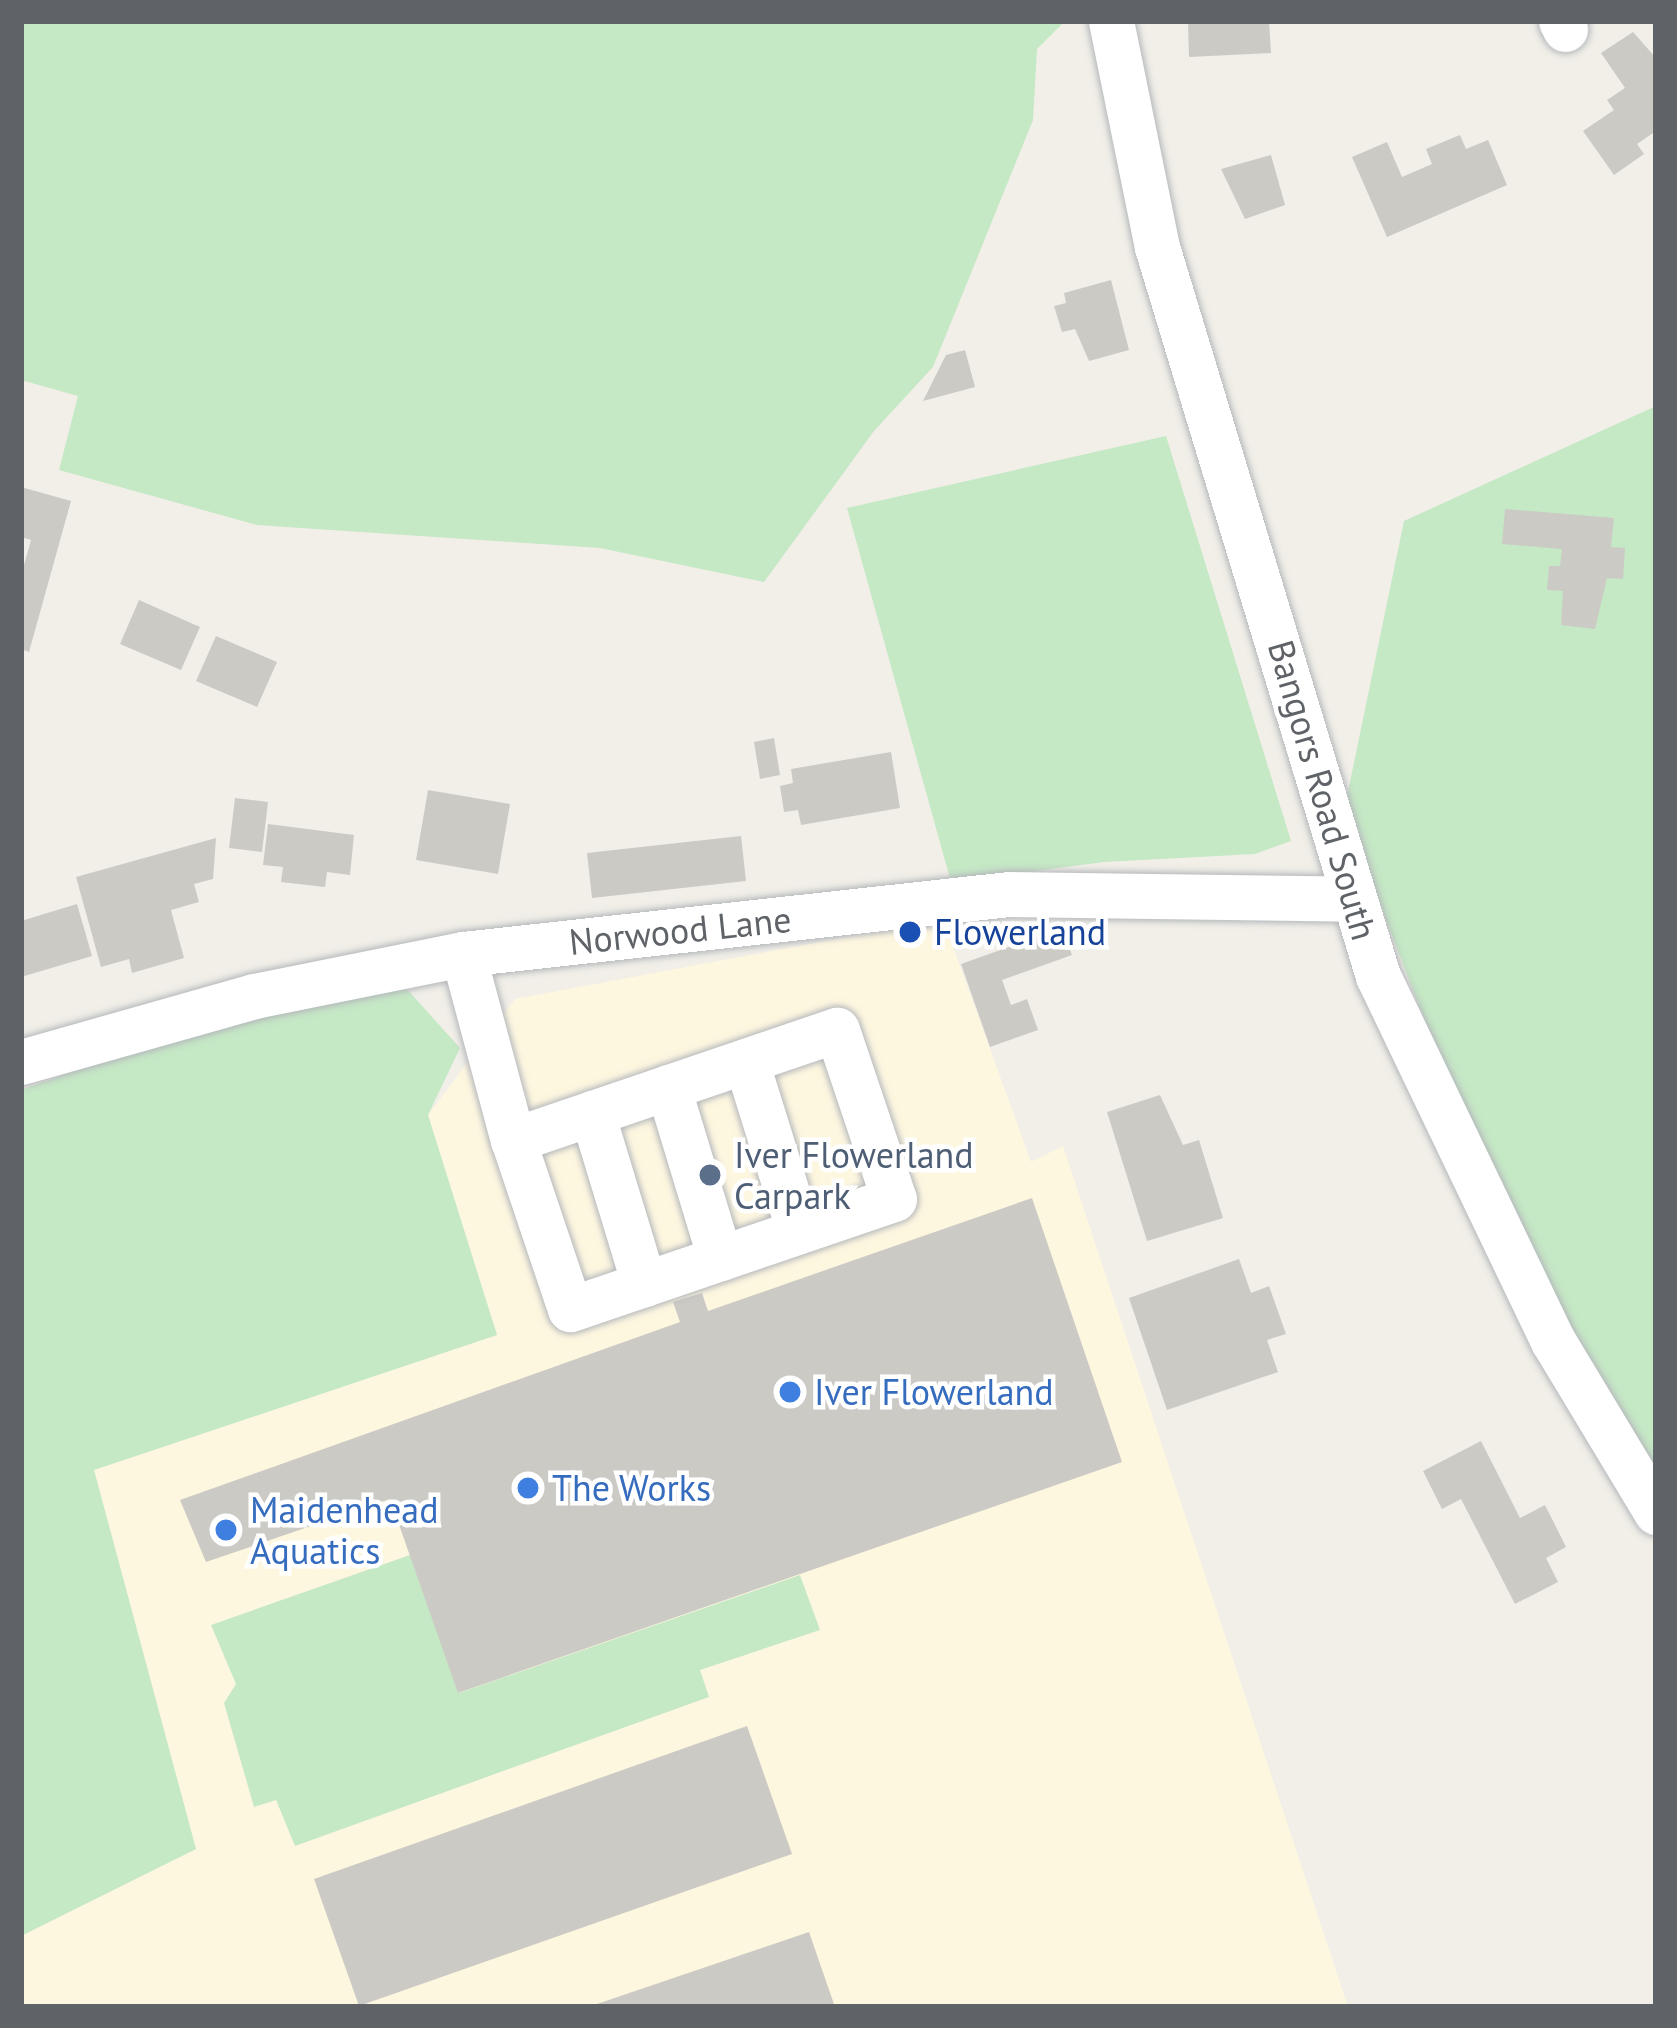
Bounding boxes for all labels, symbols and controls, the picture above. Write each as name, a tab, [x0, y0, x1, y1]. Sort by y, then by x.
street label: Bangors Road South	[1260, 635, 1386, 945]
street label: Norwood Lane	[567, 897, 793, 963]
place label: Flowerland	[934, 910, 1106, 954]
marker: Flowerland	[897, 919, 923, 945]
place label: Iver Flowerland Carpark	[734, 1132, 974, 1217]
marker: Iver Flowerland Carpark	[697, 1162, 723, 1188]
place label: Iver Flowerland	[814, 1370, 1054, 1414]
marker: Iver Flowerland	[777, 1379, 803, 1405]
place label: The Works	[552, 1466, 712, 1510]
marker: The Works	[515, 1475, 541, 1501]
place label: Maidenhead Aquatics	[250, 1487, 439, 1572]
marker: Maidenhead Aquatics	[213, 1517, 239, 1543]

